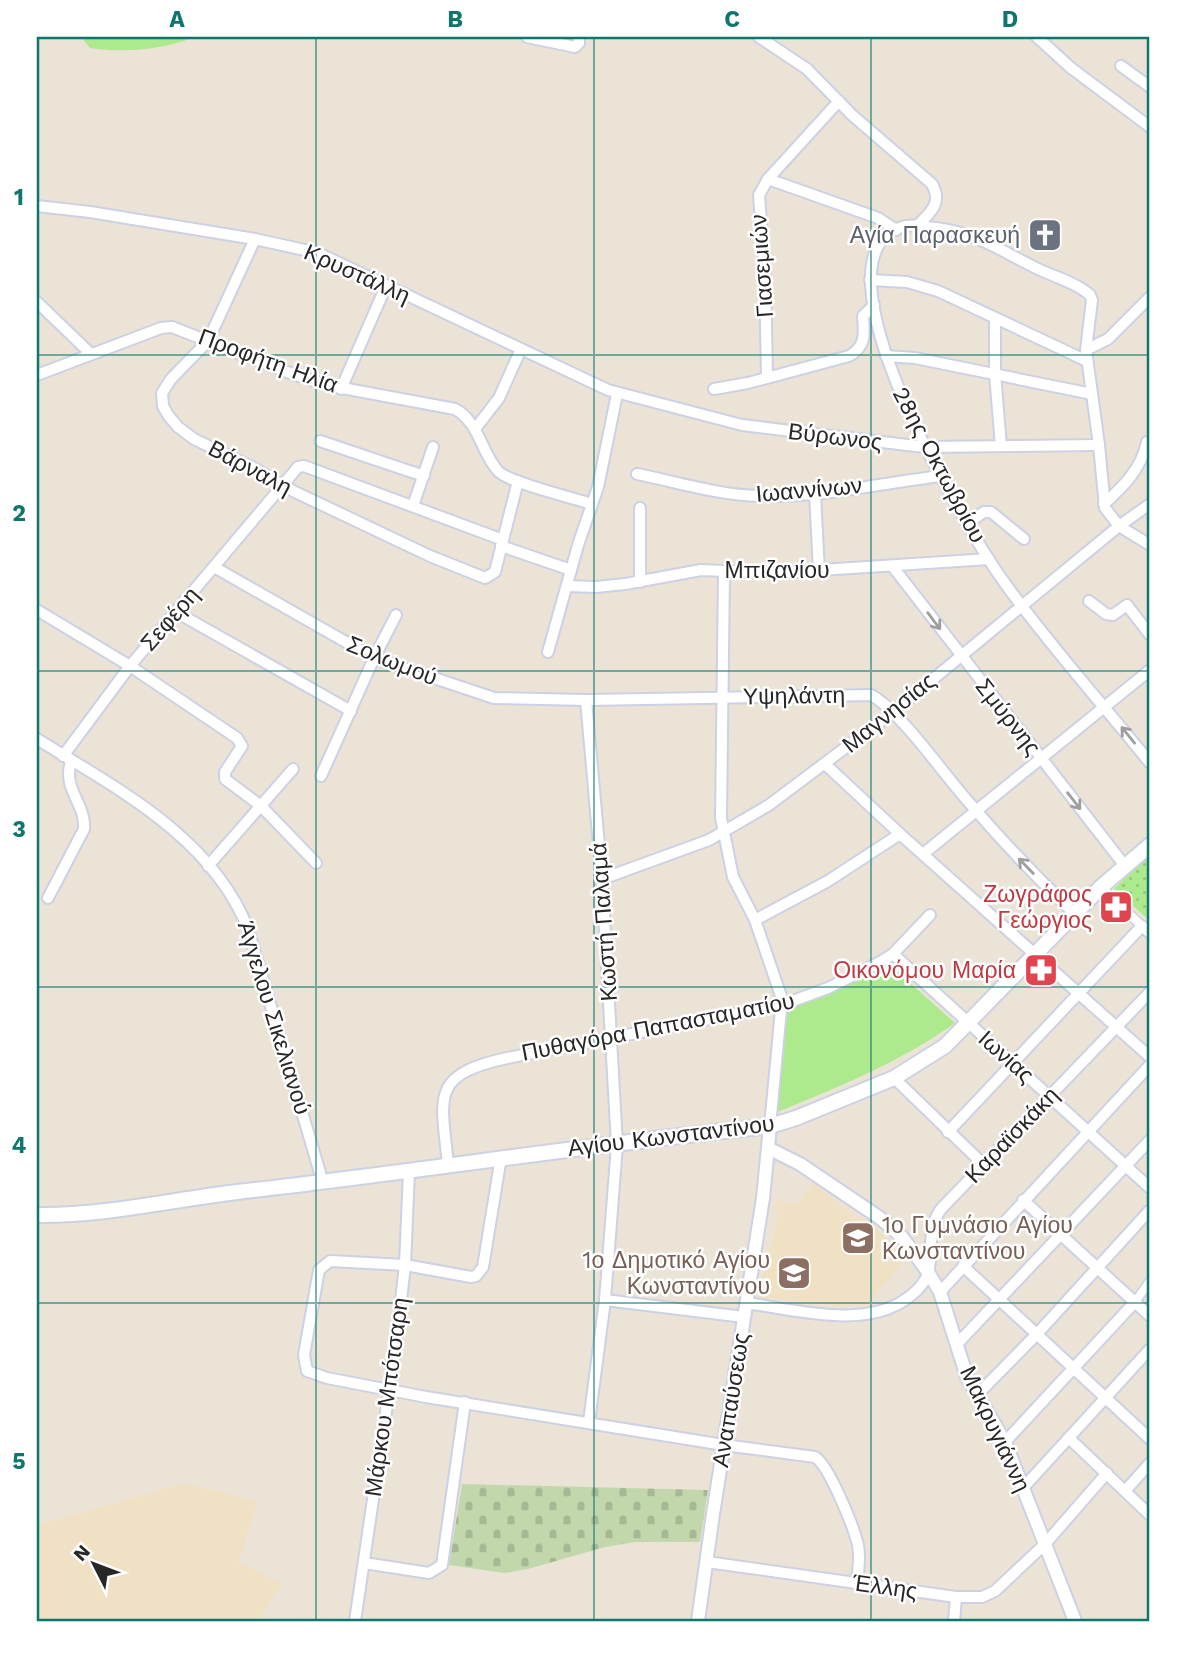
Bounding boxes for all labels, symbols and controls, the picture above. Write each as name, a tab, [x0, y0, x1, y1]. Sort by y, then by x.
text: A	[169, 6, 185, 33]
text: B	[447, 6, 463, 33]
text: C	[724, 6, 740, 33]
text: D	[1002, 6, 1018, 33]
text: 1	[14, 184, 24, 211]
street label: Γιασεμιών	[745, 213, 779, 319]
church icon: Αγία Παρασκευή	[1026, 216, 1064, 254]
place label: Αγία Παρασκευή	[850, 222, 1020, 249]
street label: Κρυστάλλη	[300, 239, 414, 309]
street label: Προφήτη Ηλία	[195, 323, 341, 399]
street label: 28ης Οκτωβρίου	[887, 383, 991, 547]
street label: Βύρωνος	[787, 418, 883, 456]
street label: Βάρναλη	[204, 435, 296, 501]
street label: Ιωαννίνων	[755, 472, 863, 508]
text: 2	[12, 500, 26, 527]
street label: Μπιζανίου	[724, 557, 830, 584]
street label: Σεφέρη	[135, 582, 205, 656]
one-way arrow	[926, 612, 941, 631]
street label: Σολωμού	[343, 631, 441, 691]
street label: Μαγνησίας	[837, 667, 941, 759]
street label: Σμύρνης	[970, 673, 1046, 761]
street label: Υψηλάντη	[743, 682, 845, 710]
one-way arrow	[1120, 727, 1135, 745]
one-way arrow	[1066, 791, 1081, 809]
text: 3	[12, 816, 26, 843]
street label: Κωστή Παλαμά	[585, 842, 623, 1002]
one-way arrow	[1017, 857, 1034, 874]
place label: Ζωγράφος Γεώργιος	[983, 881, 1092, 934]
pharmacy icon: Ζωγράφος Γεώργιος	[1097, 888, 1135, 926]
street label: Άγγελου Σικελιανού	[232, 918, 316, 1118]
pharmacy icon: Οικονόμου Μαρία	[1022, 951, 1060, 989]
place label: Οικονόμου Μαρία	[833, 957, 1016, 984]
street label: Πυθαγόρα Παπασταματίου	[519, 987, 797, 1067]
street label: Ιωνίας	[973, 1025, 1039, 1089]
street label: Καραϊσκάκη	[960, 1081, 1064, 1189]
street label: Αγίου Κωνσταντίνου	[566, 1110, 776, 1162]
text: 4	[12, 1132, 27, 1159]
place label: 1ο Γυμνάσιο Αγίου Κωνσταντίνου	[882, 1212, 1073, 1265]
school or university icon: 1ο Γυμνάσιο Αγίου Κωνσταντίνου	[839, 1219, 877, 1257]
place label: 1ο Δημοτικό Αγίου Κωνσταντίνου	[583, 1247, 770, 1300]
school or university icon: 1ο Δημοτικό Αγίου Κωνσταντίνου	[775, 1254, 813, 1292]
street label: Μάρκου Μπότσαρη	[360, 1296, 414, 1498]
street label: Αναπαύσεως	[707, 1331, 755, 1469]
street label: Μακρυγιάννη	[954, 1362, 1036, 1496]
text: 5	[12, 1448, 26, 1475]
north arrow	[60, 1528, 130, 1598]
text: N	[68, 1540, 95, 1566]
street label: Έλλης	[850, 1569, 919, 1605]

